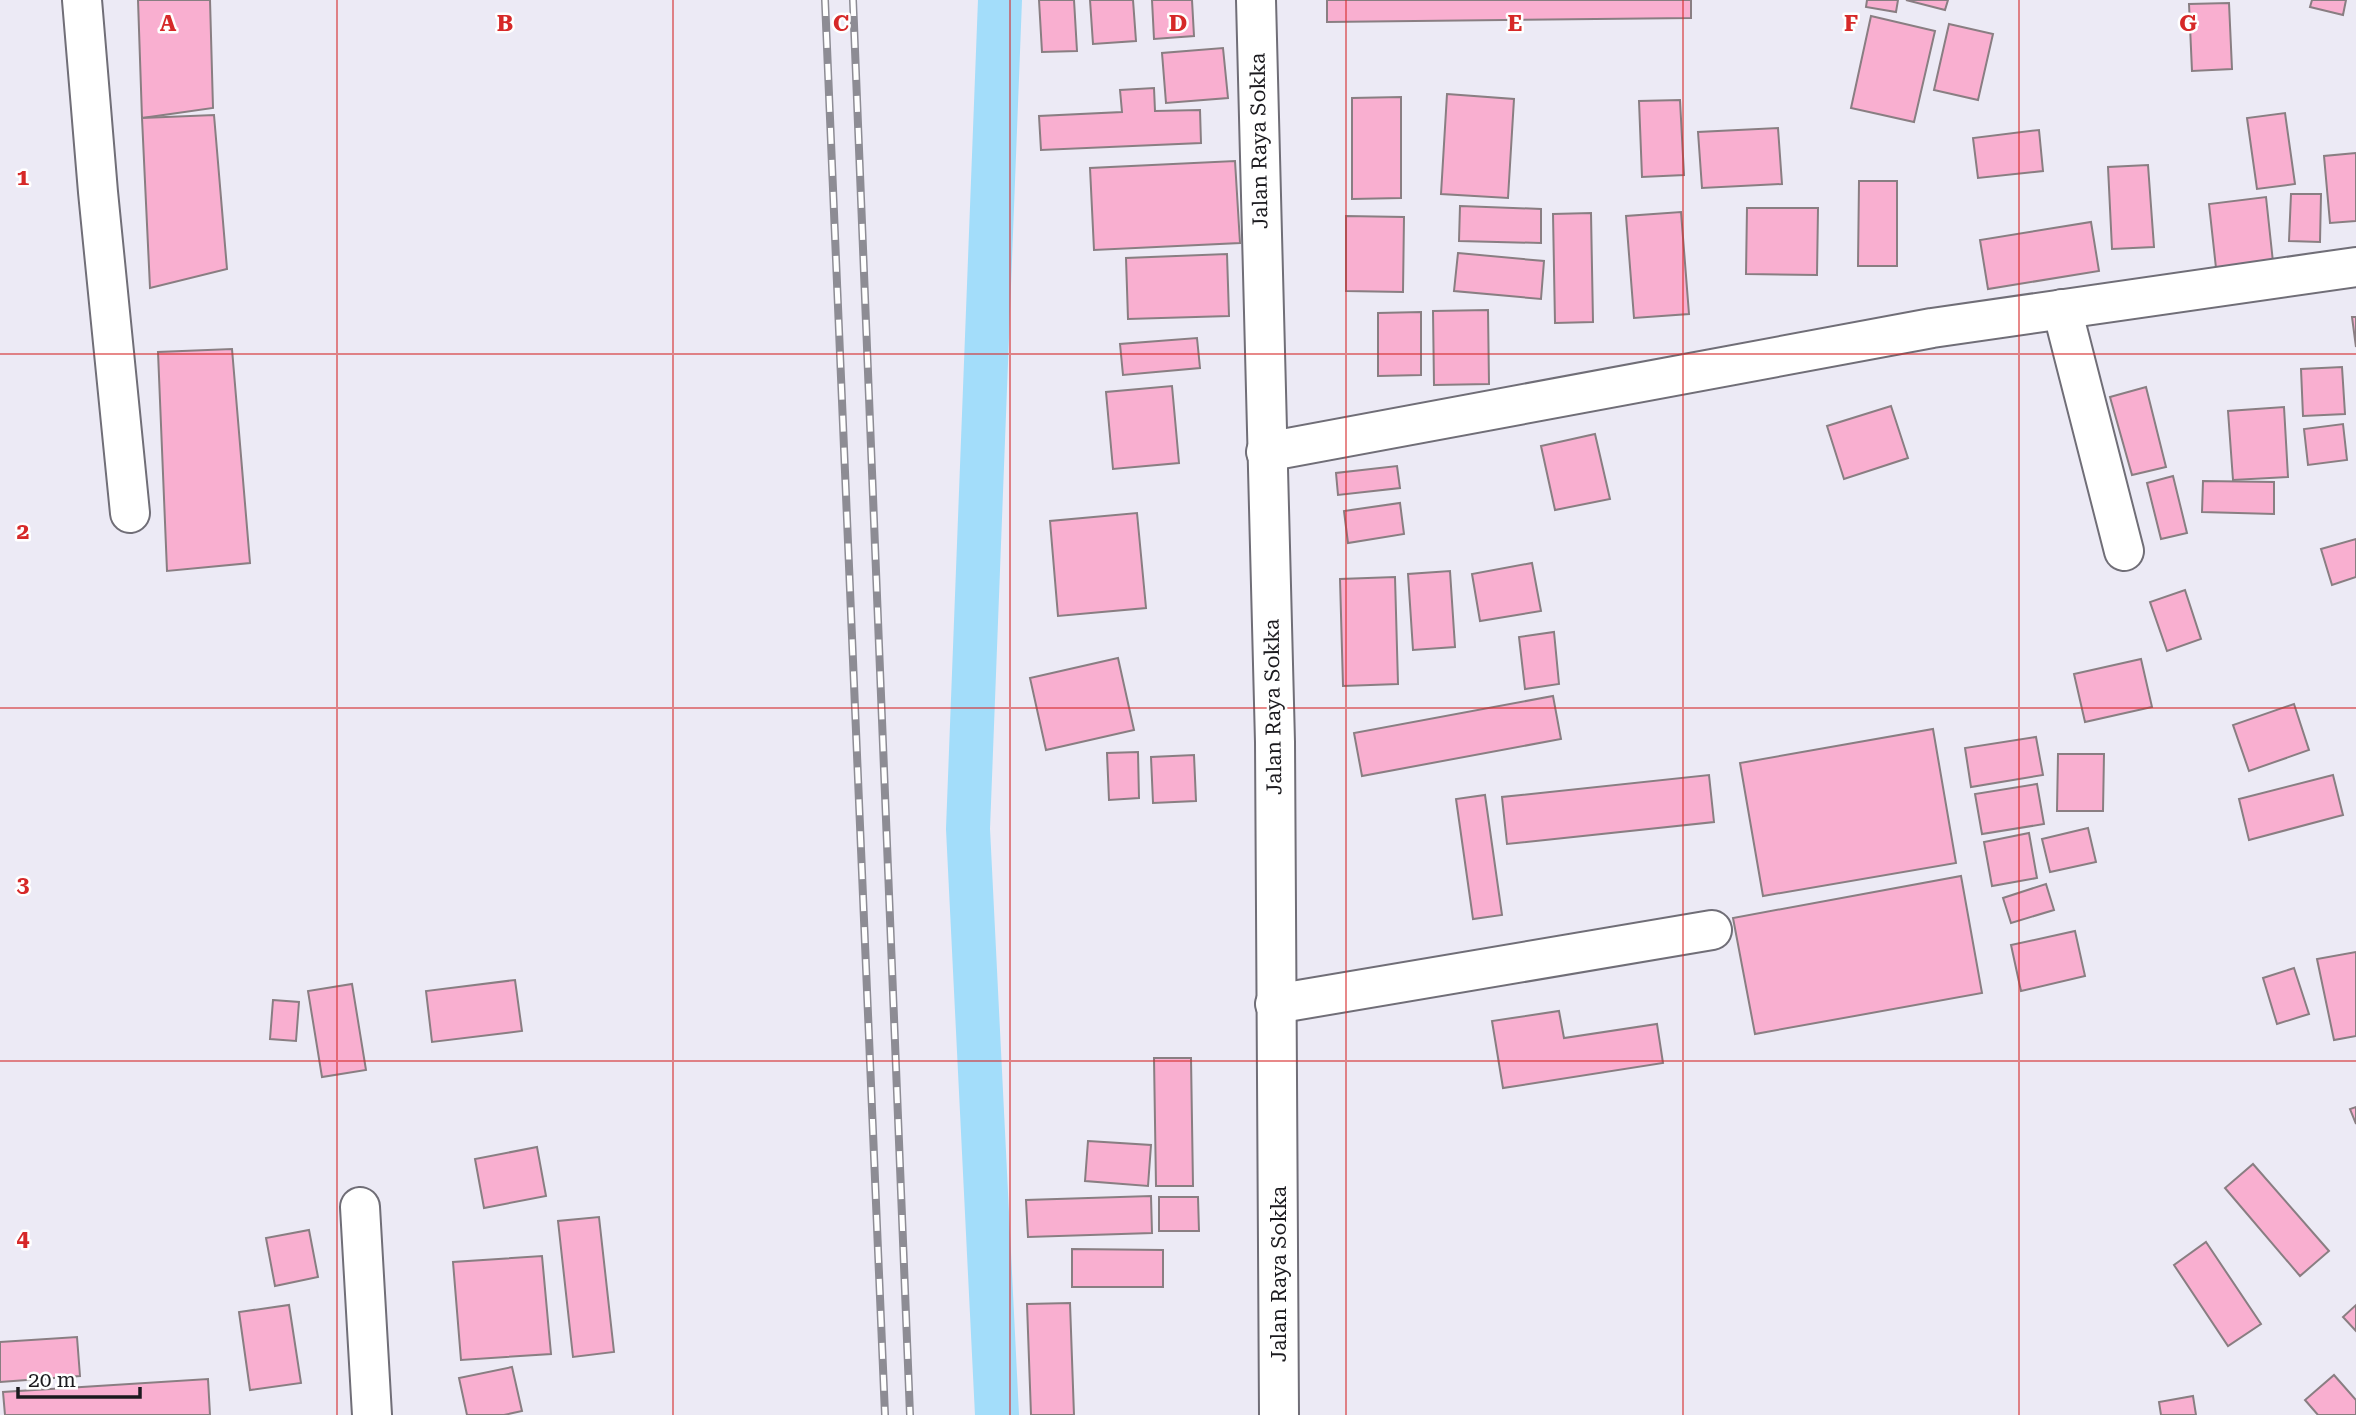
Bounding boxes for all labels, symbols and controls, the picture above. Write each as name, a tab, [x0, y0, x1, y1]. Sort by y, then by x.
text: A	[160, 10, 177, 37]
text: B	[497, 10, 513, 37]
text: C	[833, 10, 849, 37]
text: D	[1169, 10, 1187, 37]
text: E	[1508, 10, 1522, 37]
text: F	[1844, 10, 1858, 37]
text: G	[2179, 10, 2197, 37]
street label: Jalan Raya Sokka	[1245, 52, 1273, 229]
text: 1	[17, 164, 30, 191]
text: 2	[17, 518, 29, 545]
street label: Jalan Raya Sokka	[1259, 618, 1287, 795]
text: 3	[17, 871, 30, 898]
street label: Jalan Raya Sokka	[1267, 1185, 1291, 1362]
text: 4	[17, 1225, 30, 1252]
scale bar	[18, 1356, 140, 1400]
text: 20 m	[28, 1368, 76, 1392]

